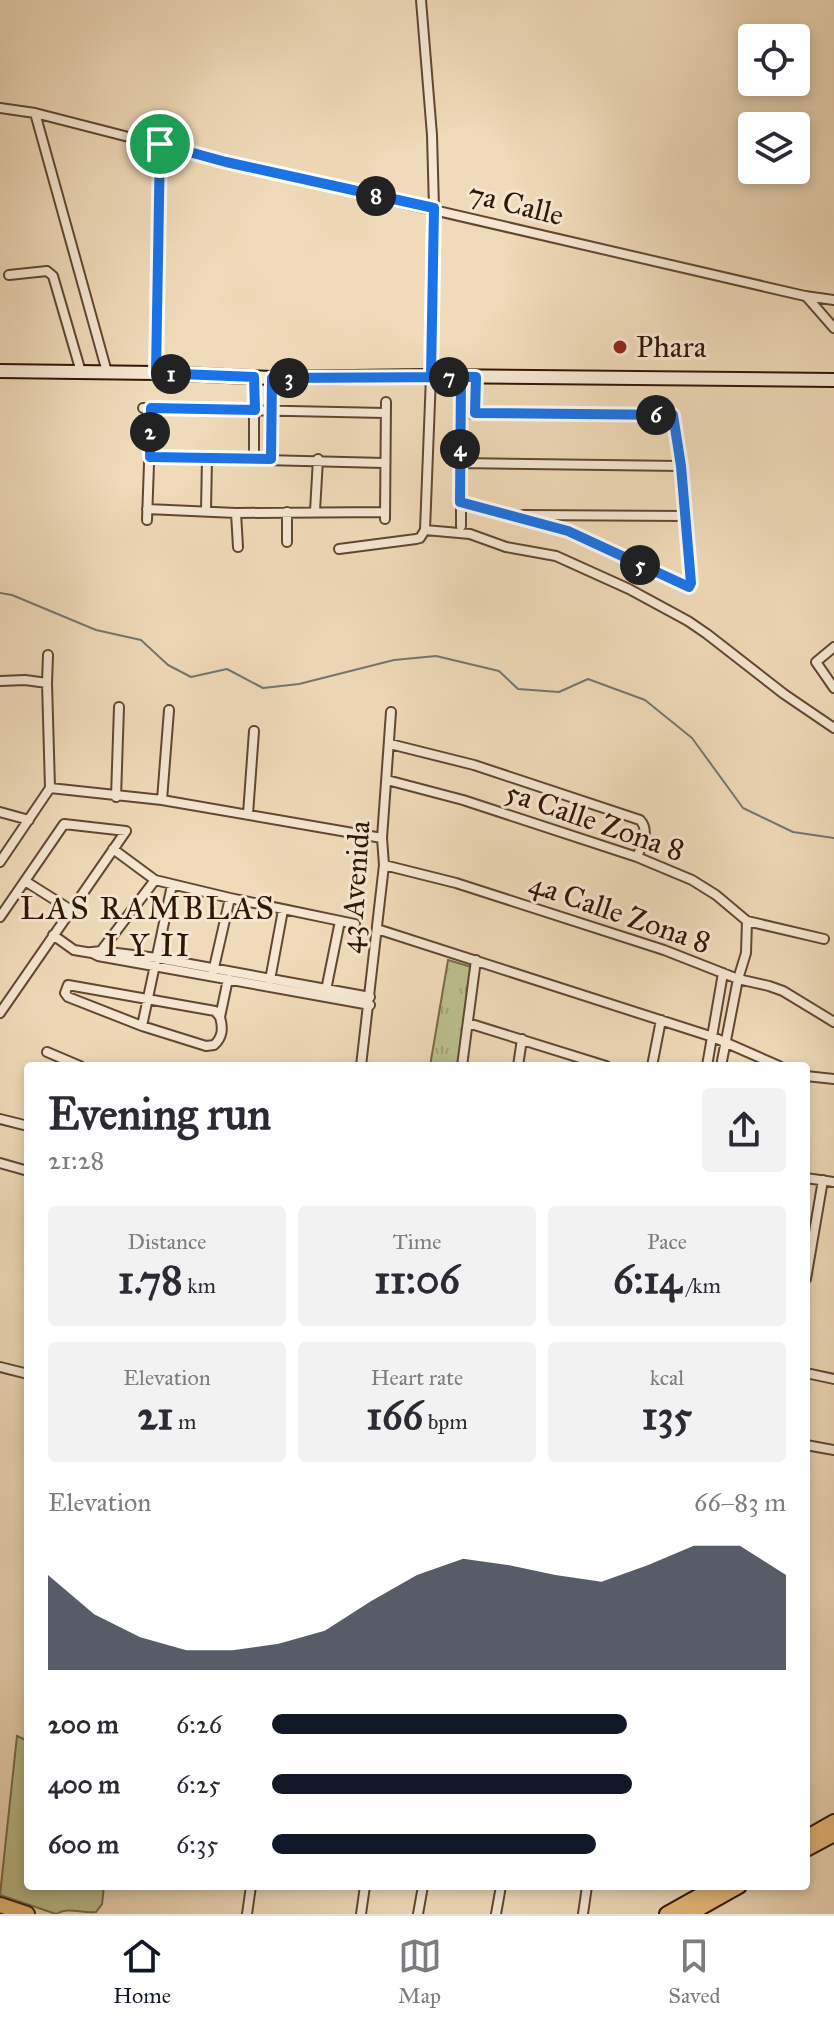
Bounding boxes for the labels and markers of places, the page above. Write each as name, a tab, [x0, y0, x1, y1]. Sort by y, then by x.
pin	[126, 110, 194, 178]
pin: 8	[356, 176, 396, 216]
place label: Phara	[636, 329, 707, 365]
marker: Phara	[611, 338, 629, 356]
pin: 1	[151, 354, 191, 394]
pin: 7	[429, 357, 469, 397]
pin: 3	[269, 358, 309, 398]
pin: 6	[636, 395, 676, 435]
pin: 2	[130, 412, 170, 452]
pin: 4	[440, 429, 480, 469]
pin: 5	[620, 545, 660, 585]

